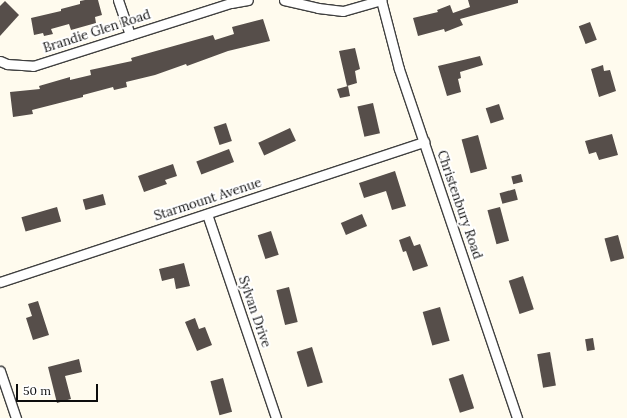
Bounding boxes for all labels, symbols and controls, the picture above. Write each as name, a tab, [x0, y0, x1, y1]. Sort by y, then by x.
street label: Brandie Glen Road	[41, 7, 153, 57]
street label: Christenbury Road	[433, 149, 485, 261]
street label: Starmount Avenue	[152, 175, 264, 225]
street label: Sylvan Drive	[234, 274, 274, 350]
scale bar	[18, 376, 100, 402]
text: 50 m	[23, 383, 51, 398]

